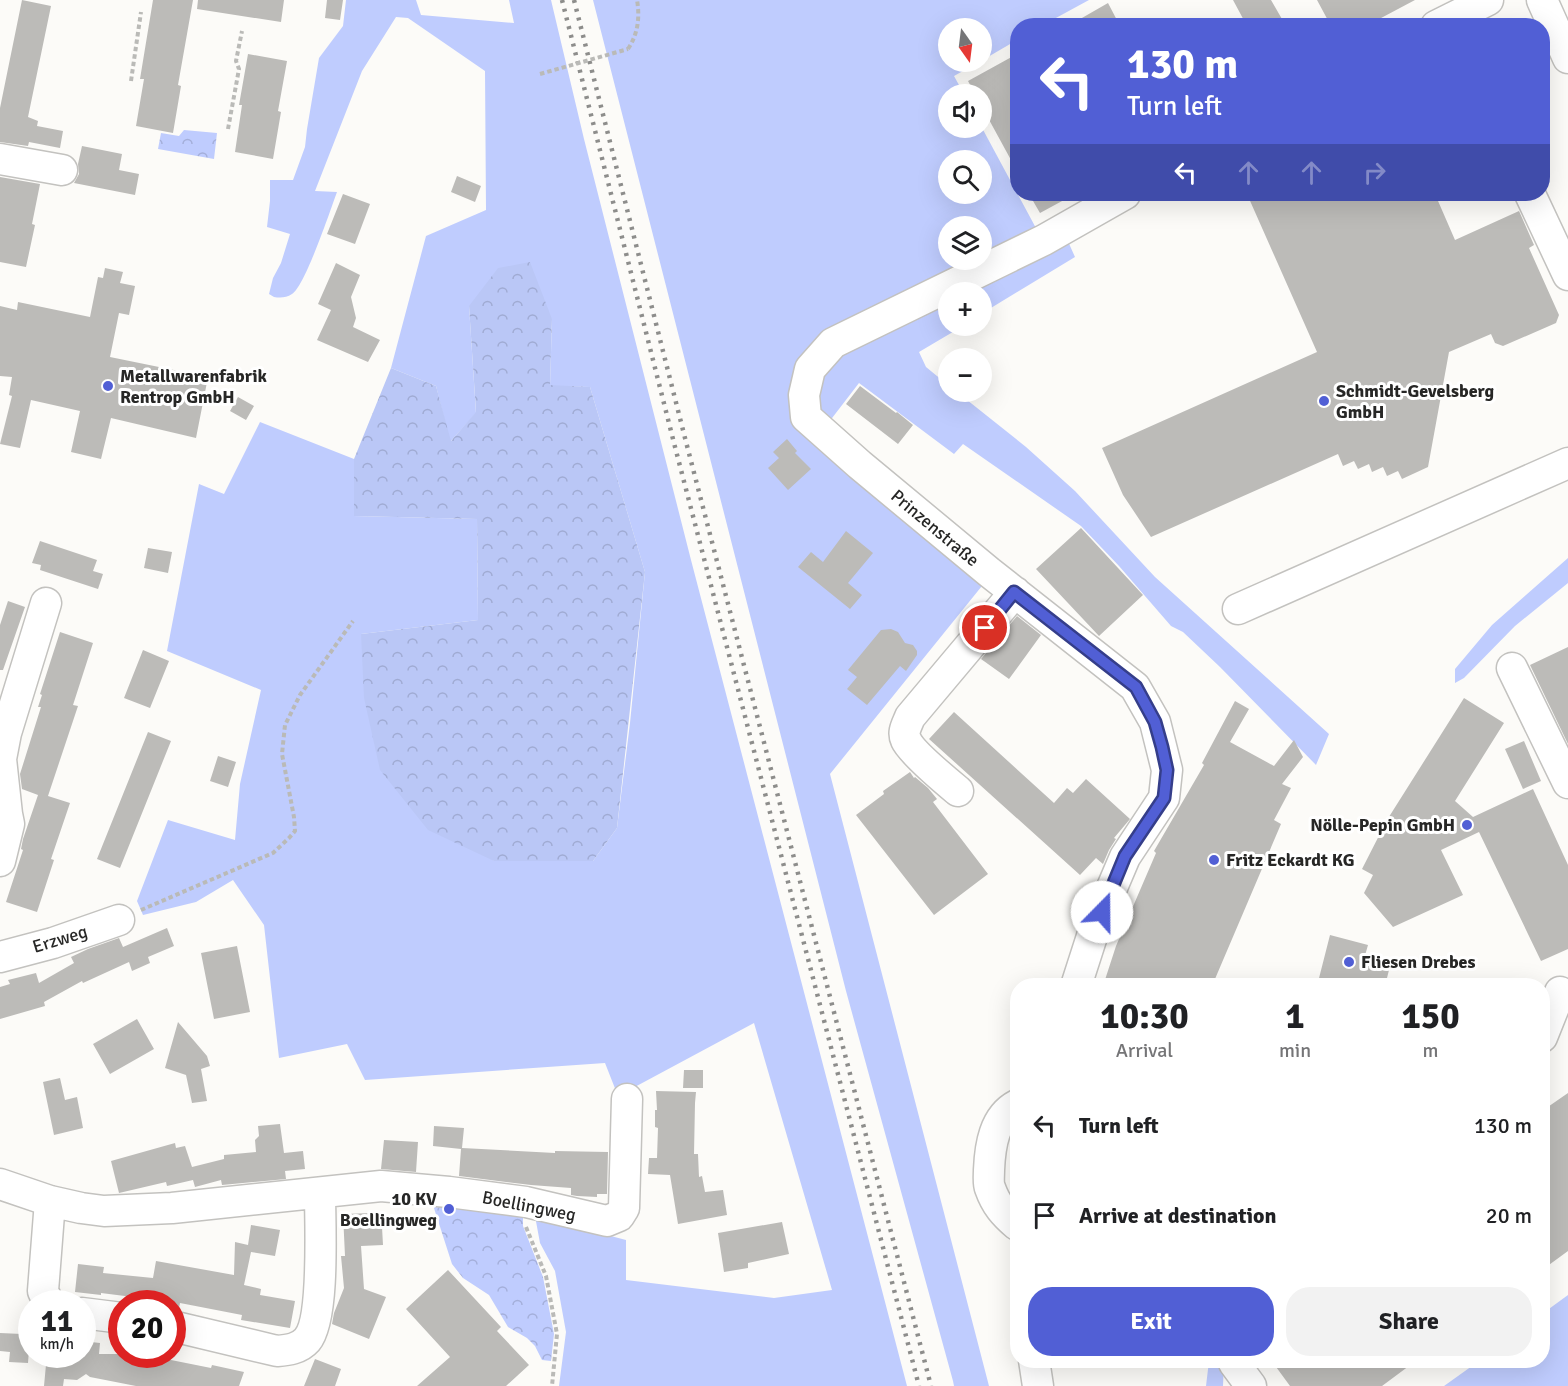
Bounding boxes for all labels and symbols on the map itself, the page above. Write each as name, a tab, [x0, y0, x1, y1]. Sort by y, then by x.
north arrow	[938, 18, 992, 72]
place label: Metallwarenfabrik Rentrop GmbH	[120, 365, 268, 408]
marker: Metallwarenfabrik Rentrop GmbH	[101, 379, 115, 393]
place label: Schmidt-Gevelsberg GmbH	[1336, 380, 1495, 423]
marker: Schmidt-Gevelsberg GmbH	[1317, 394, 1331, 408]
street label: Prinzenstraße	[886, 485, 984, 571]
pin	[959, 602, 1010, 653]
place label: Nölle-Pepin GmbH	[1310, 814, 1455, 836]
marker: Nölle-Pepin GmbH	[1460, 818, 1474, 832]
place label: Fritz Eckardt KG	[1226, 849, 1354, 871]
marker: Fritz Eckardt KG	[1207, 853, 1221, 867]
position arrow	[1070, 880, 1134, 944]
street label: Erzweg	[30, 920, 90, 958]
place label: Fliesen Drebes	[1361, 951, 1475, 973]
marker: Fliesen Drebes	[1342, 955, 1356, 969]
street label: Boellingweg	[480, 1186, 578, 1226]
place label: 10 KV Boellingweg	[340, 1188, 437, 1231]
marker: 10 KV Boellingweg	[442, 1202, 456, 1216]
speed limit sign: 20	[108, 1290, 186, 1368]

